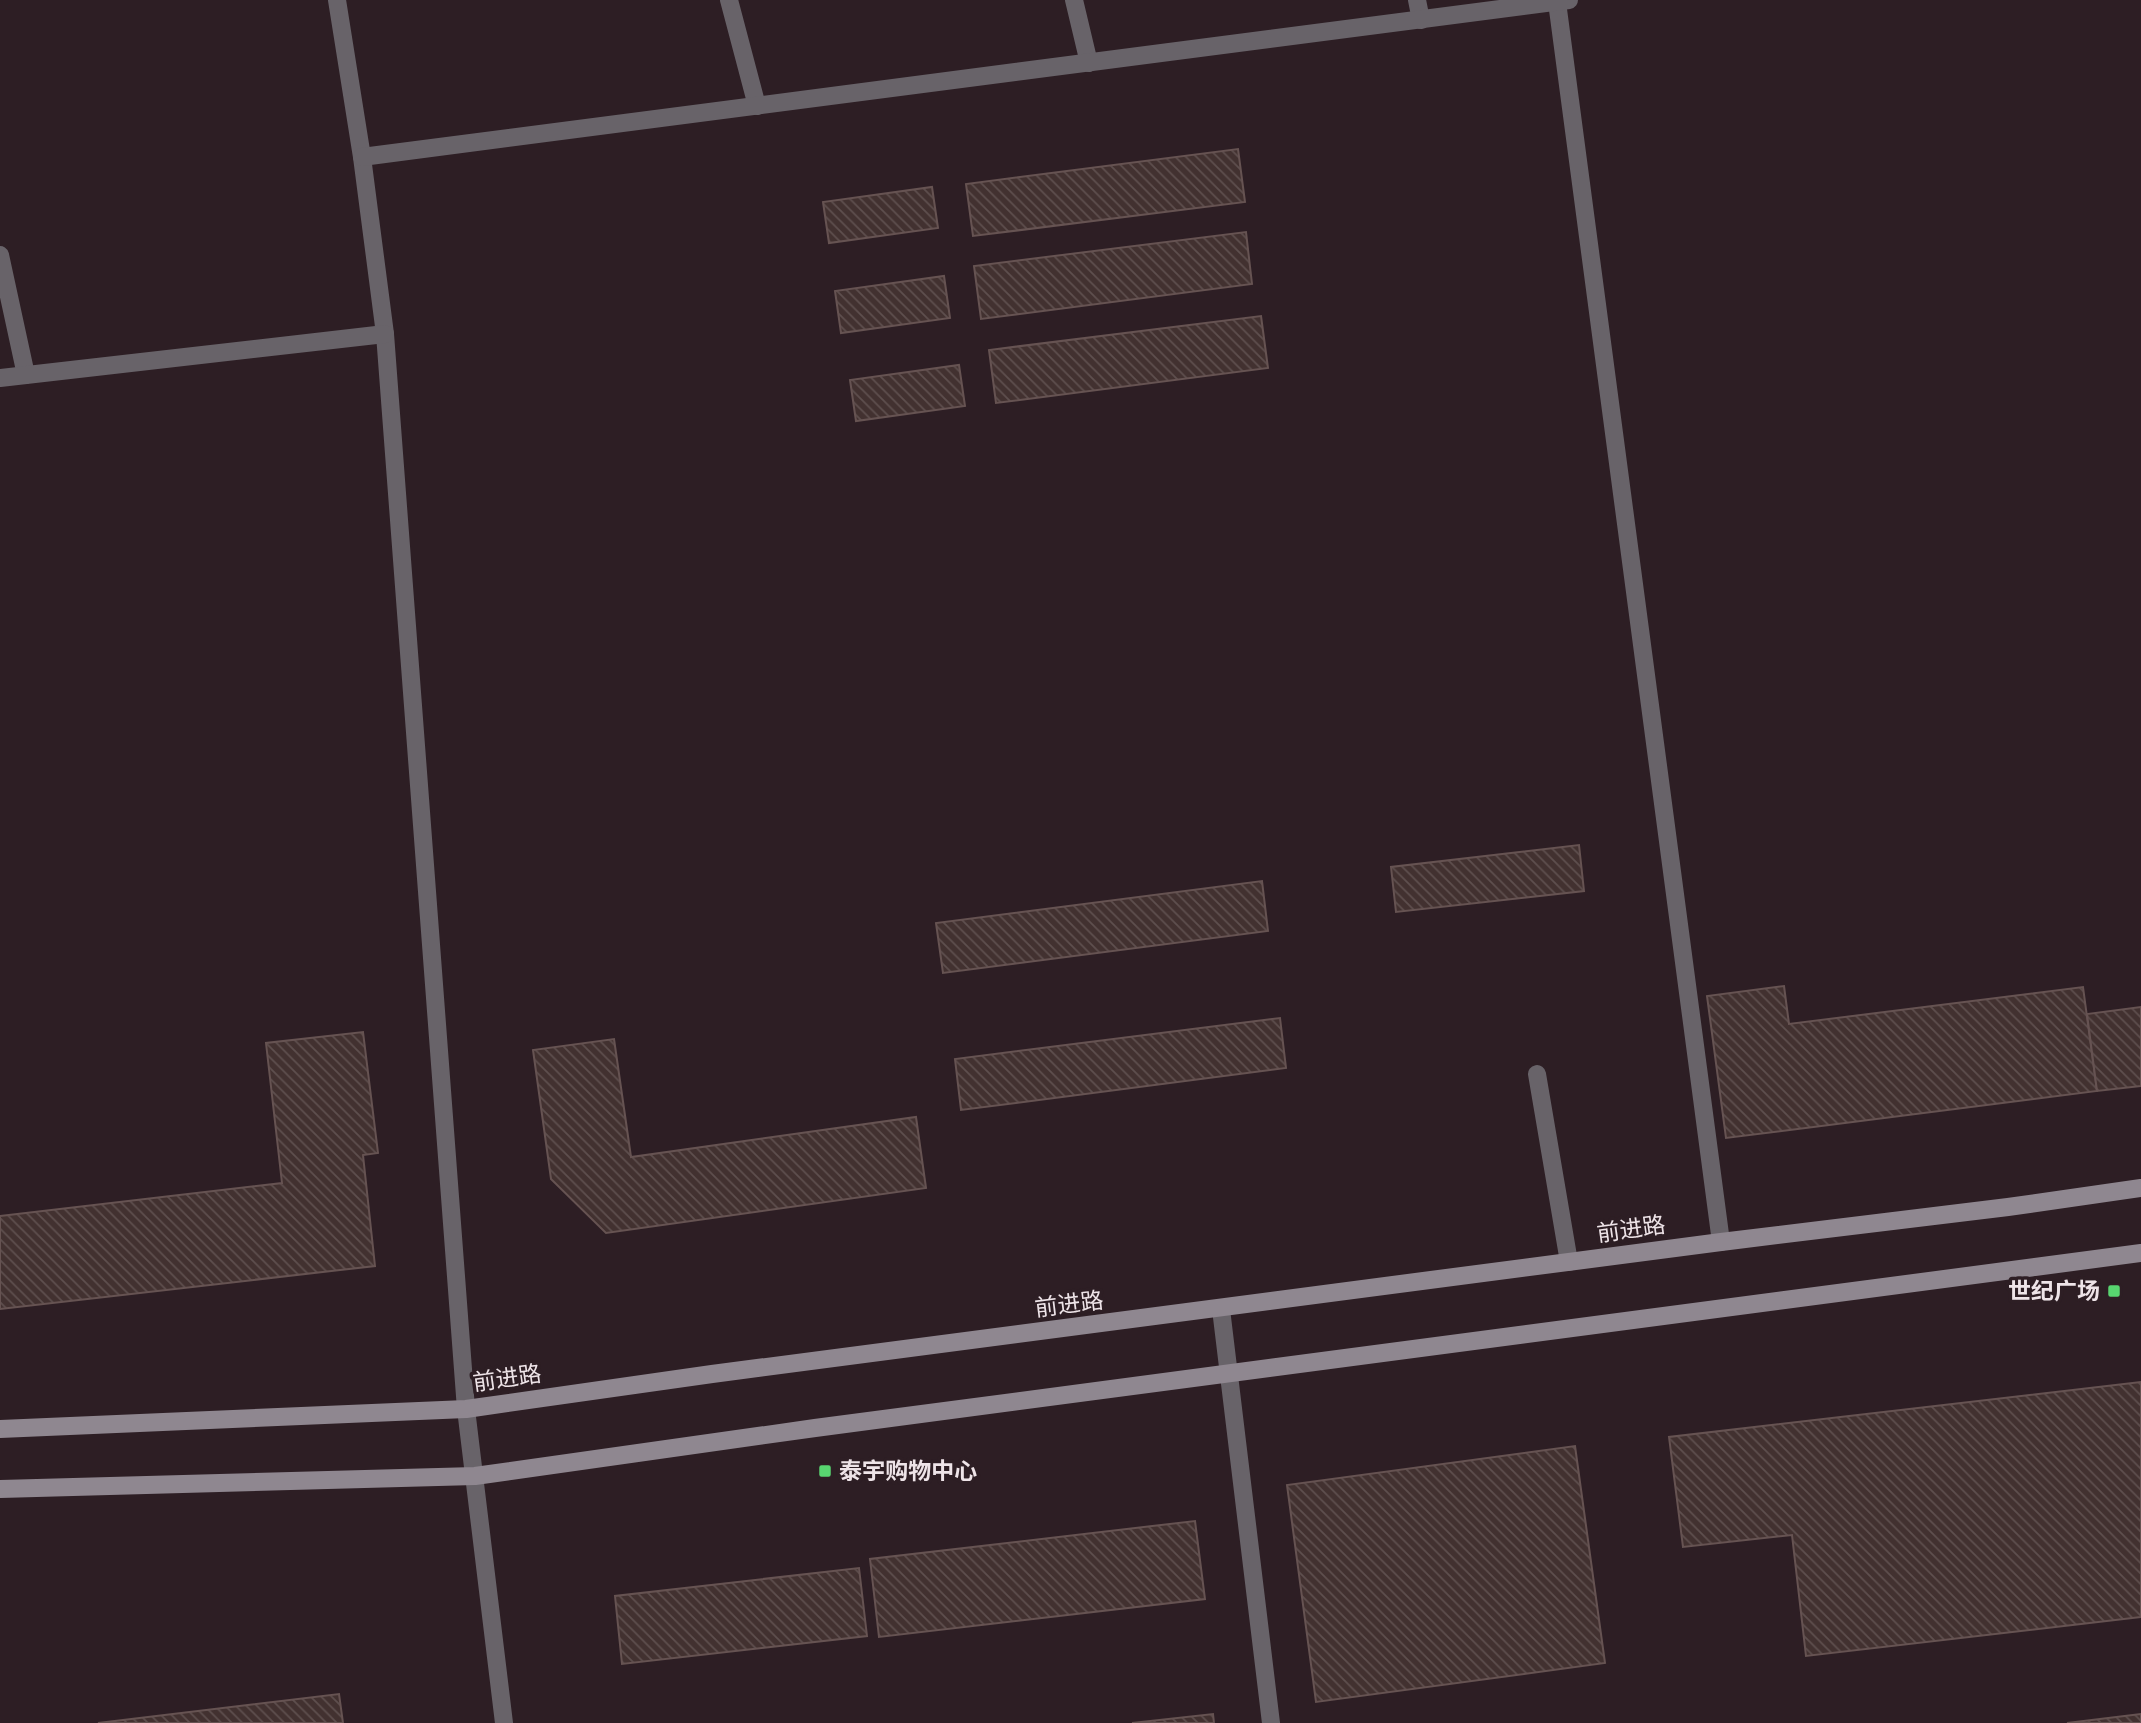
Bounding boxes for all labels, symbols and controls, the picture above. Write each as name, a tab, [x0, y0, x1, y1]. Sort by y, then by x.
street label: 前进路	[1595, 1208, 1667, 1250]
place label: 世纪广场	[2008, 1275, 2100, 1307]
marker: 世纪广场	[2106, 1283, 2122, 1299]
street label: 前进路	[1033, 1284, 1105, 1324]
street label: 前进路	[471, 1357, 543, 1399]
place label: 泰宇购物中心	[839, 1455, 977, 1487]
marker: 泰宇购物中心	[817, 1463, 833, 1479]

